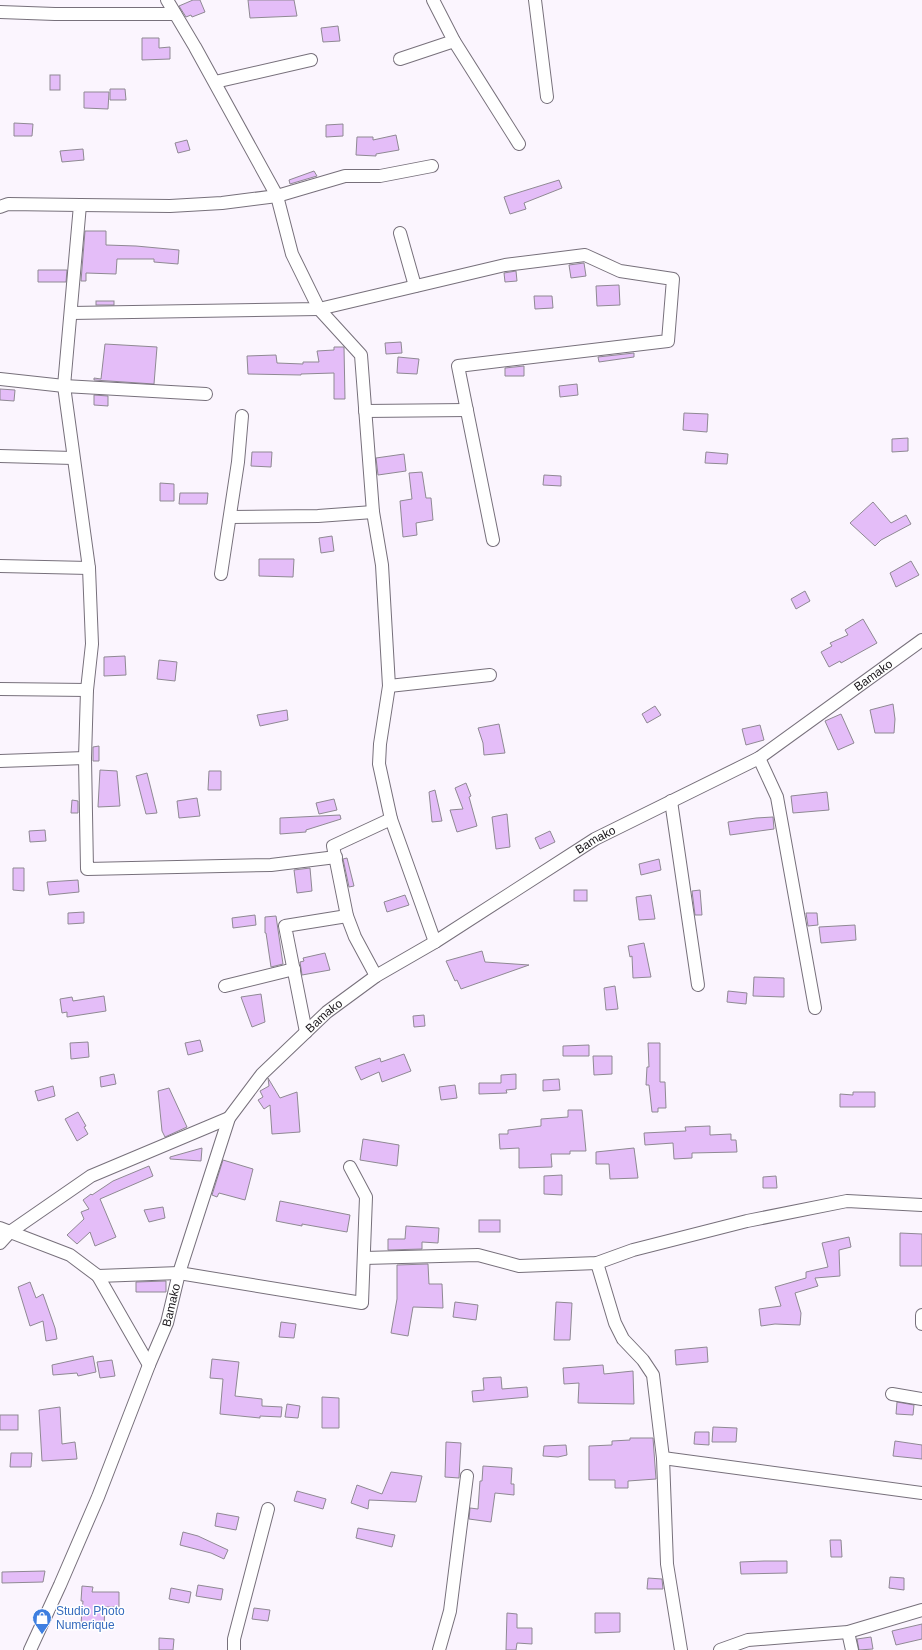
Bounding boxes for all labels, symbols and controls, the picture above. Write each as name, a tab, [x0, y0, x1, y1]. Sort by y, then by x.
street label: Bamako	[851, 656, 896, 694]
street label: Bamako	[573, 823, 618, 857]
street label: Bamako	[303, 996, 345, 1036]
street label: Bamako	[159, 1282, 183, 1328]
place label: Studio Photo Numerique	[56, 1604, 125, 1632]
shop icon: Studio Photo Numerique	[31, 1607, 53, 1635]

